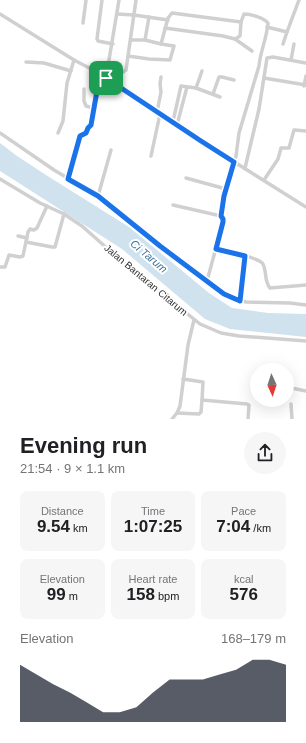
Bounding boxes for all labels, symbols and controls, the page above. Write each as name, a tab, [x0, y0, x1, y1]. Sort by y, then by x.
pin	[89, 61, 123, 95]
icon: arrive	[95, 67, 117, 89]
water label: Ci Tarum	[128, 237, 170, 275]
street label: Jalan Bantaran Citarum	[102, 242, 190, 318]
north arrow	[250, 363, 294, 407]
map controls	[250, 363, 294, 407]
button: share	[244, 432, 286, 474]
text: Evening run	[20, 433, 147, 458]
text: 21:54 · 9 × 1.1 km	[20, 461, 125, 476]
text: Distance	[41, 505, 84, 517]
text: Time	[141, 505, 165, 517]
text: Pace	[231, 505, 256, 517]
text: 9.54	[37, 517, 70, 536]
text: 1:07:25	[124, 517, 182, 536]
text: 7:04	[216, 517, 250, 536]
text: km	[70, 522, 88, 534]
text: /km	[250, 522, 271, 534]
text: Elevation	[40, 573, 85, 585]
text: Heart rate	[129, 573, 177, 585]
text: kcal	[234, 573, 253, 585]
text: 99	[47, 585, 66, 604]
text: 158	[127, 585, 155, 604]
text: 576	[229, 585, 258, 604]
text: m	[66, 590, 78, 602]
text: bpm	[155, 590, 179, 602]
text: Elevation	[20, 631, 73, 646]
text: 168–179 m	[221, 631, 286, 646]

